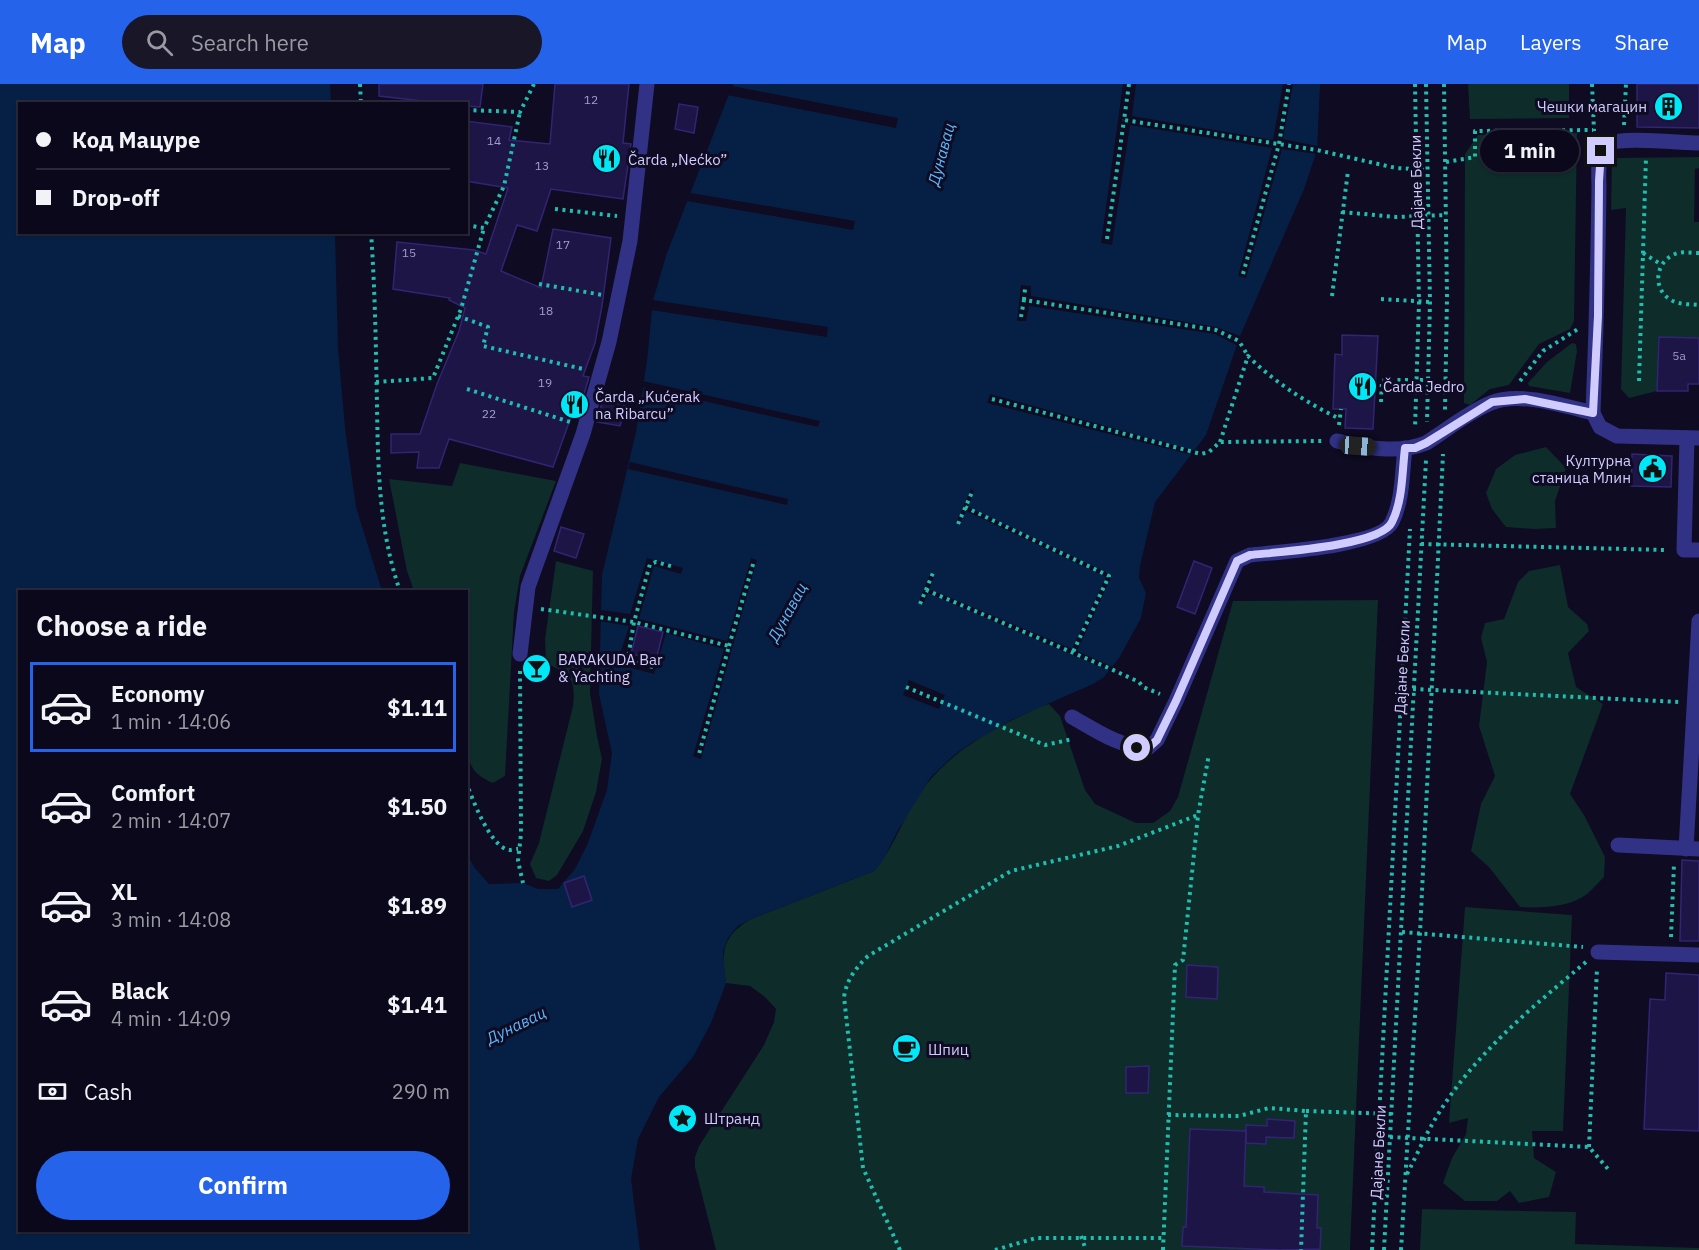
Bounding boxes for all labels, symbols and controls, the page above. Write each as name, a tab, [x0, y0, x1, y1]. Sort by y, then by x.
search box	[122, 15, 542, 69]
text: Map	[30, 24, 86, 61]
icon: search	[143, 26, 176, 59]
text: Search here	[191, 28, 309, 57]
text: Map	[1447, 28, 1487, 56]
text: Layers	[1520, 28, 1582, 56]
text: Share	[1615, 28, 1669, 56]
building icon: Чешки магацин	[1652, 90, 1684, 122]
house number: 12	[584, 92, 598, 107]
place label: Чешки магацин	[1537, 97, 1647, 116]
water label: Дунавац	[923, 120, 959, 189]
text: Код Мацуре	[72, 125, 200, 154]
callout: 1 min	[1481, 130, 1580, 172]
house number: 14	[487, 133, 501, 148]
street label: Дајане Бекли	[1406, 135, 1426, 229]
text: 1 min	[1503, 137, 1556, 164]
route end	[1587, 137, 1614, 164]
restaurant icon: Čarda „Nećko”	[591, 143, 623, 175]
place label: Čarda „Nećko”	[628, 150, 727, 169]
house number: 13	[535, 158, 549, 173]
text: Drop-off	[72, 183, 159, 212]
house number: 17	[556, 237, 570, 252]
house number: 15	[402, 245, 416, 260]
house number: 18	[539, 303, 553, 318]
house number: 5a	[1672, 348, 1686, 363]
restaurant icon: Čarda Jedro	[1346, 370, 1378, 402]
house number: 19	[538, 375, 552, 390]
place label: Čarda Jedro	[1383, 377, 1464, 396]
place label: Čarda „Kućerak na Ribarcu”	[595, 387, 700, 423]
restaurant icon: Čarda „Kućerak na Ribarcu”	[558, 389, 590, 421]
house number: 22	[482, 406, 496, 421]
car	[1339, 436, 1377, 456]
place label: Културна станица Млин	[1532, 451, 1631, 487]
public building icon: Културна станица Млин	[1636, 453, 1668, 485]
water label: Дунавац	[762, 579, 811, 647]
text: Choose a ride	[36, 608, 207, 643]
street label: Дајане Бекли	[1390, 619, 1414, 715]
place label: BARAKUDA Bar & Yachting	[558, 650, 663, 686]
bar icon: BARAKUDA Bar & Yachting	[521, 652, 553, 684]
text: Economy	[111, 679, 205, 708]
icon: car	[39, 680, 93, 734]
text: $1.11	[387, 693, 447, 722]
text: 1 min · 14:06	[111, 708, 231, 735]
route start	[1123, 734, 1150, 761]
text: Comfort	[111, 778, 195, 807]
icon: car	[39, 779, 93, 833]
text: $1.50	[387, 792, 447, 821]
text: 2 min · 14:07	[111, 807, 231, 834]
text: XL	[111, 877, 137, 906]
icon: car	[39, 878, 93, 932]
text: $1.89	[387, 891, 447, 920]
text: 3 min · 14:08	[111, 906, 231, 933]
text: Black	[111, 976, 169, 1005]
icon: car	[39, 977, 93, 1031]
text: $1.41	[387, 990, 447, 1019]
water label: Дунавац	[481, 1002, 549, 1049]
text: 4 min · 14:09	[111, 1005, 231, 1032]
cafe icon: Шпиц	[891, 1033, 923, 1065]
place label: Шпиц	[928, 1040, 969, 1059]
icon: cash	[36, 1075, 69, 1108]
text: Cash	[84, 1077, 133, 1106]
text: 290 m	[392, 1078, 450, 1105]
place icon: Штранд	[667, 1102, 699, 1134]
street label: Дајане Бекли	[1366, 1104, 1390, 1200]
place label: Штранд	[704, 1109, 760, 1128]
button: Confirm	[36, 1151, 450, 1220]

